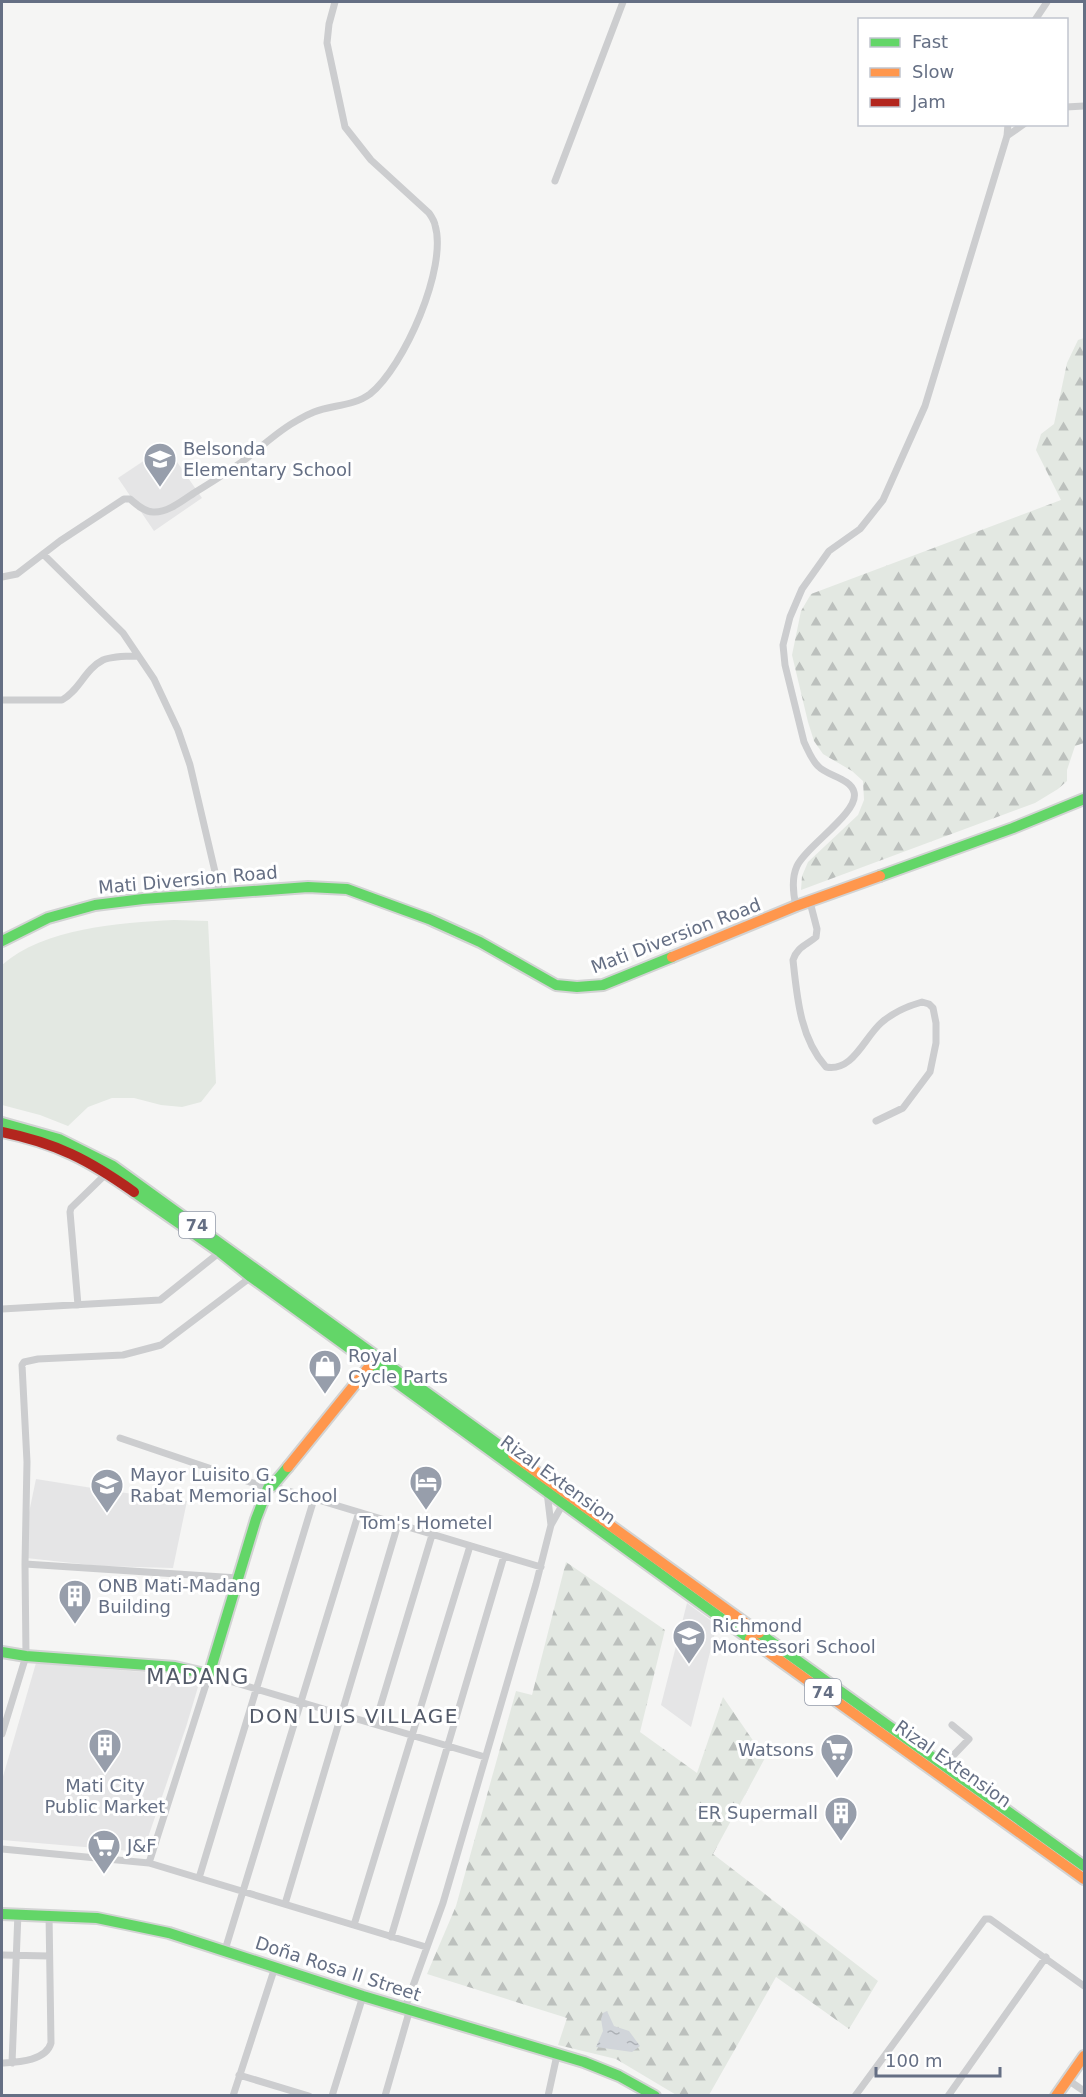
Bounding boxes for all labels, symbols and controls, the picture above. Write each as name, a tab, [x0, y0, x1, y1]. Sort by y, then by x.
legend	[858, 18, 1068, 126]
text: Fast	[912, 31, 948, 52]
text: Slow	[912, 61, 954, 82]
text: Jam	[911, 91, 946, 112]
place label: Belsonda Elementary School	[183, 438, 352, 480]
school or university icon: Belsonda Elementary School	[142, 441, 178, 488]
street label: Mati Diversion Road	[97, 861, 279, 898]
street label: Mati Diversion Road	[588, 893, 764, 978]
road number: 74	[179, 1212, 215, 1238]
place label: Royal Cycle Parts	[348, 1345, 448, 1387]
shop icon: Royal Cycle Parts	[307, 1348, 343, 1395]
street label: Rizal Extension	[497, 1431, 620, 1528]
place label: Mayor Luisito G. Rabat Memorial School	[130, 1464, 337, 1506]
hotel icon: Tom's Hometel	[408, 1464, 444, 1511]
school or university icon: Mayor Luisito G. Rabat Memorial School	[89, 1467, 125, 1514]
place label: Tom's Hometel	[359, 1512, 492, 1533]
place label: ONB Mati-Madang Building	[98, 1575, 261, 1617]
building icon: ONB Mati-Madang Building	[57, 1578, 93, 1625]
place label: Richmond Montessori School	[712, 1615, 876, 1657]
school or university icon: Richmond Montessori School	[671, 1618, 707, 1665]
district label: MADANG	[146, 1665, 250, 1689]
road number: 74	[805, 1679, 841, 1705]
district label: DON LUIS VILLAGE	[249, 1704, 459, 1728]
street label: Rizal Extension	[891, 1716, 1015, 1812]
building icon: Mati City Public Market	[87, 1727, 123, 1774]
supermarket icon: Watsons	[819, 1732, 855, 1779]
place label: Watsons	[738, 1739, 814, 1760]
place label: Mati City Public Market	[45, 1775, 165, 1817]
building icon: ER Supermall	[823, 1795, 859, 1842]
place label: ER Supermall	[697, 1802, 818, 1823]
supermarket icon: J&F	[86, 1828, 122, 1875]
place label: J&F	[126, 1835, 157, 1856]
street label: Doña Rosa II Street	[253, 1932, 424, 2005]
scale bar	[876, 2040, 1000, 2078]
text: 100 m	[885, 2050, 943, 2071]

